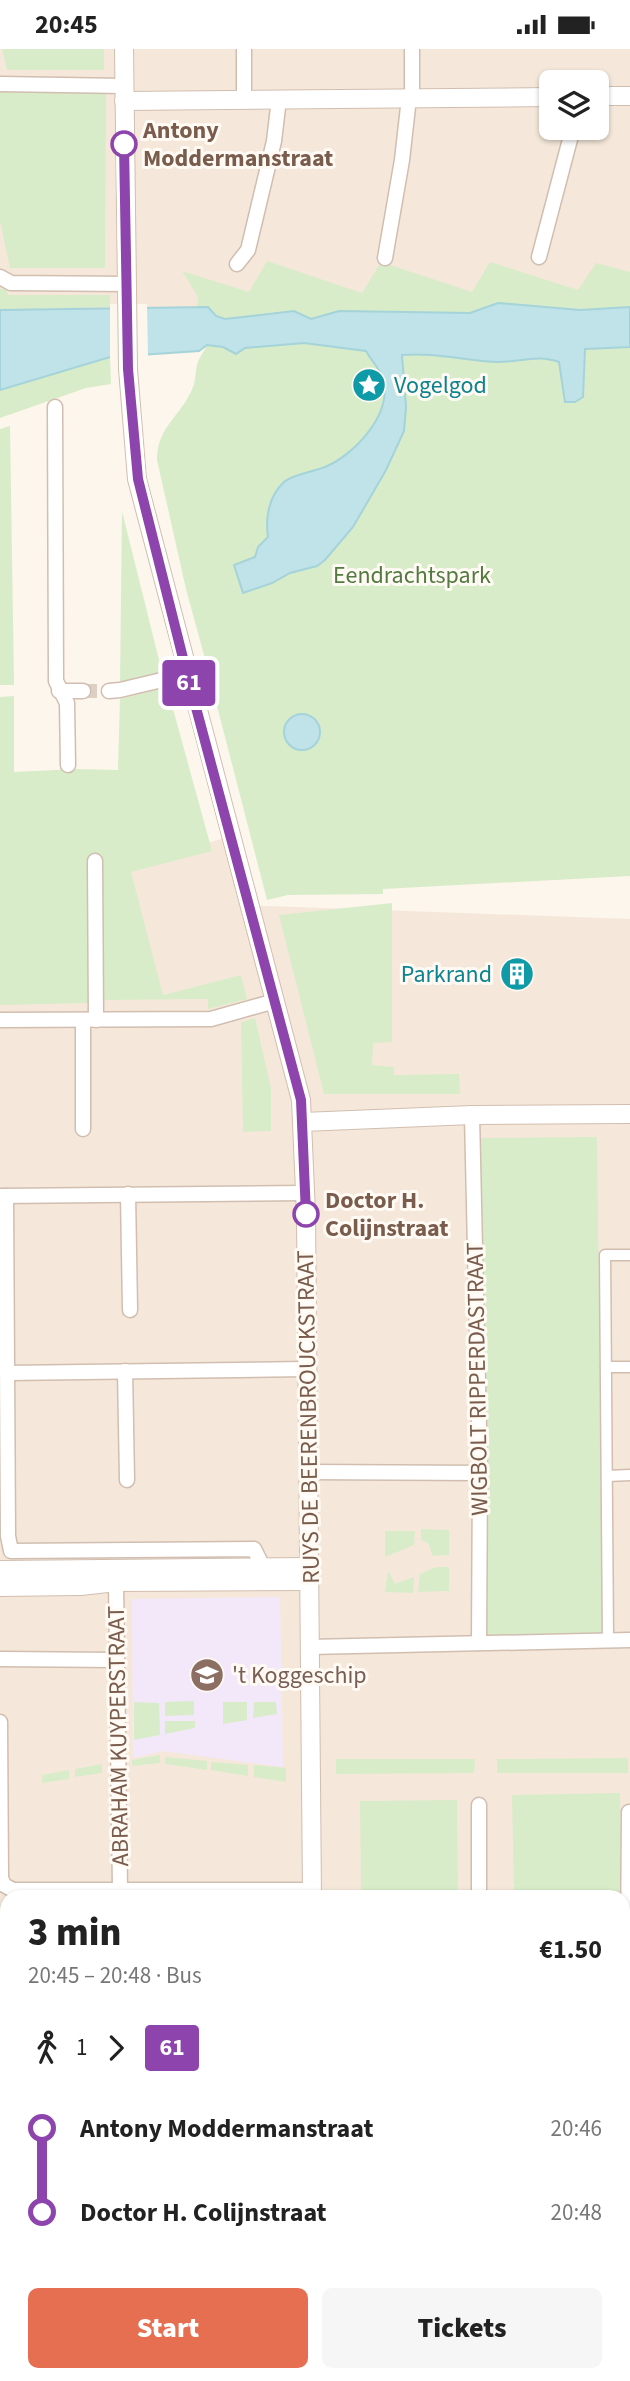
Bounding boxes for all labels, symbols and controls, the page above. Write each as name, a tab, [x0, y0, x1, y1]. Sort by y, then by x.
text: 20:45	[35, 6, 98, 43]
map controls	[539, 70, 609, 140]
button: layers	[539, 70, 609, 140]
place label: Antony Moddermanstraat	[142, 113, 333, 176]
marker: Antony Moddermanstraat	[111, 131, 137, 157]
place icon: Vogelgod	[350, 366, 388, 404]
place label: Vogelgod	[394, 368, 487, 403]
park label: Eendrachtspark	[333, 558, 491, 593]
line badge: 61	[158, 660, 220, 706]
text: 61	[176, 665, 202, 700]
building icon: Parkrand	[498, 955, 536, 993]
place label: Parkrand	[401, 957, 492, 992]
place label: Doctor H. Colijnstraat	[325, 1183, 448, 1246]
marker: Doctor H. Colijnstraat	[293, 1201, 319, 1227]
street label: WIGBOLT RIPPERDASTRAAT	[458, 1242, 497, 1516]
street label: RUYS DE BEERENBROUCKSTRAAT	[288, 1250, 329, 1584]
street label: ABRAHAM KUYPERSTRAAT	[99, 1605, 138, 1867]
school or university icon: 't Koggeschip	[188, 1656, 226, 1694]
place label: 't Koggeschip	[232, 1658, 367, 1693]
text: 3 min	[28, 1906, 121, 1960]
text: €1.50	[539, 1931, 602, 1968]
text: 20:45 – 20:48 · Bus	[28, 1959, 202, 1992]
icon: walk	[28, 2029, 66, 2067]
icon: forward	[97, 2029, 135, 2067]
text: 61	[159, 2030, 185, 2065]
text: 1	[76, 2031, 87, 2064]
text: Antony Moddermanstraat	[80, 2110, 373, 2147]
text: 20:46	[551, 2112, 602, 2145]
text: Doctor H. Colijnstraat	[80, 2194, 327, 2231]
text: 20:48	[551, 2196, 602, 2229]
button: Start	[28, 2288, 308, 2368]
button: Tickets	[322, 2288, 602, 2368]

